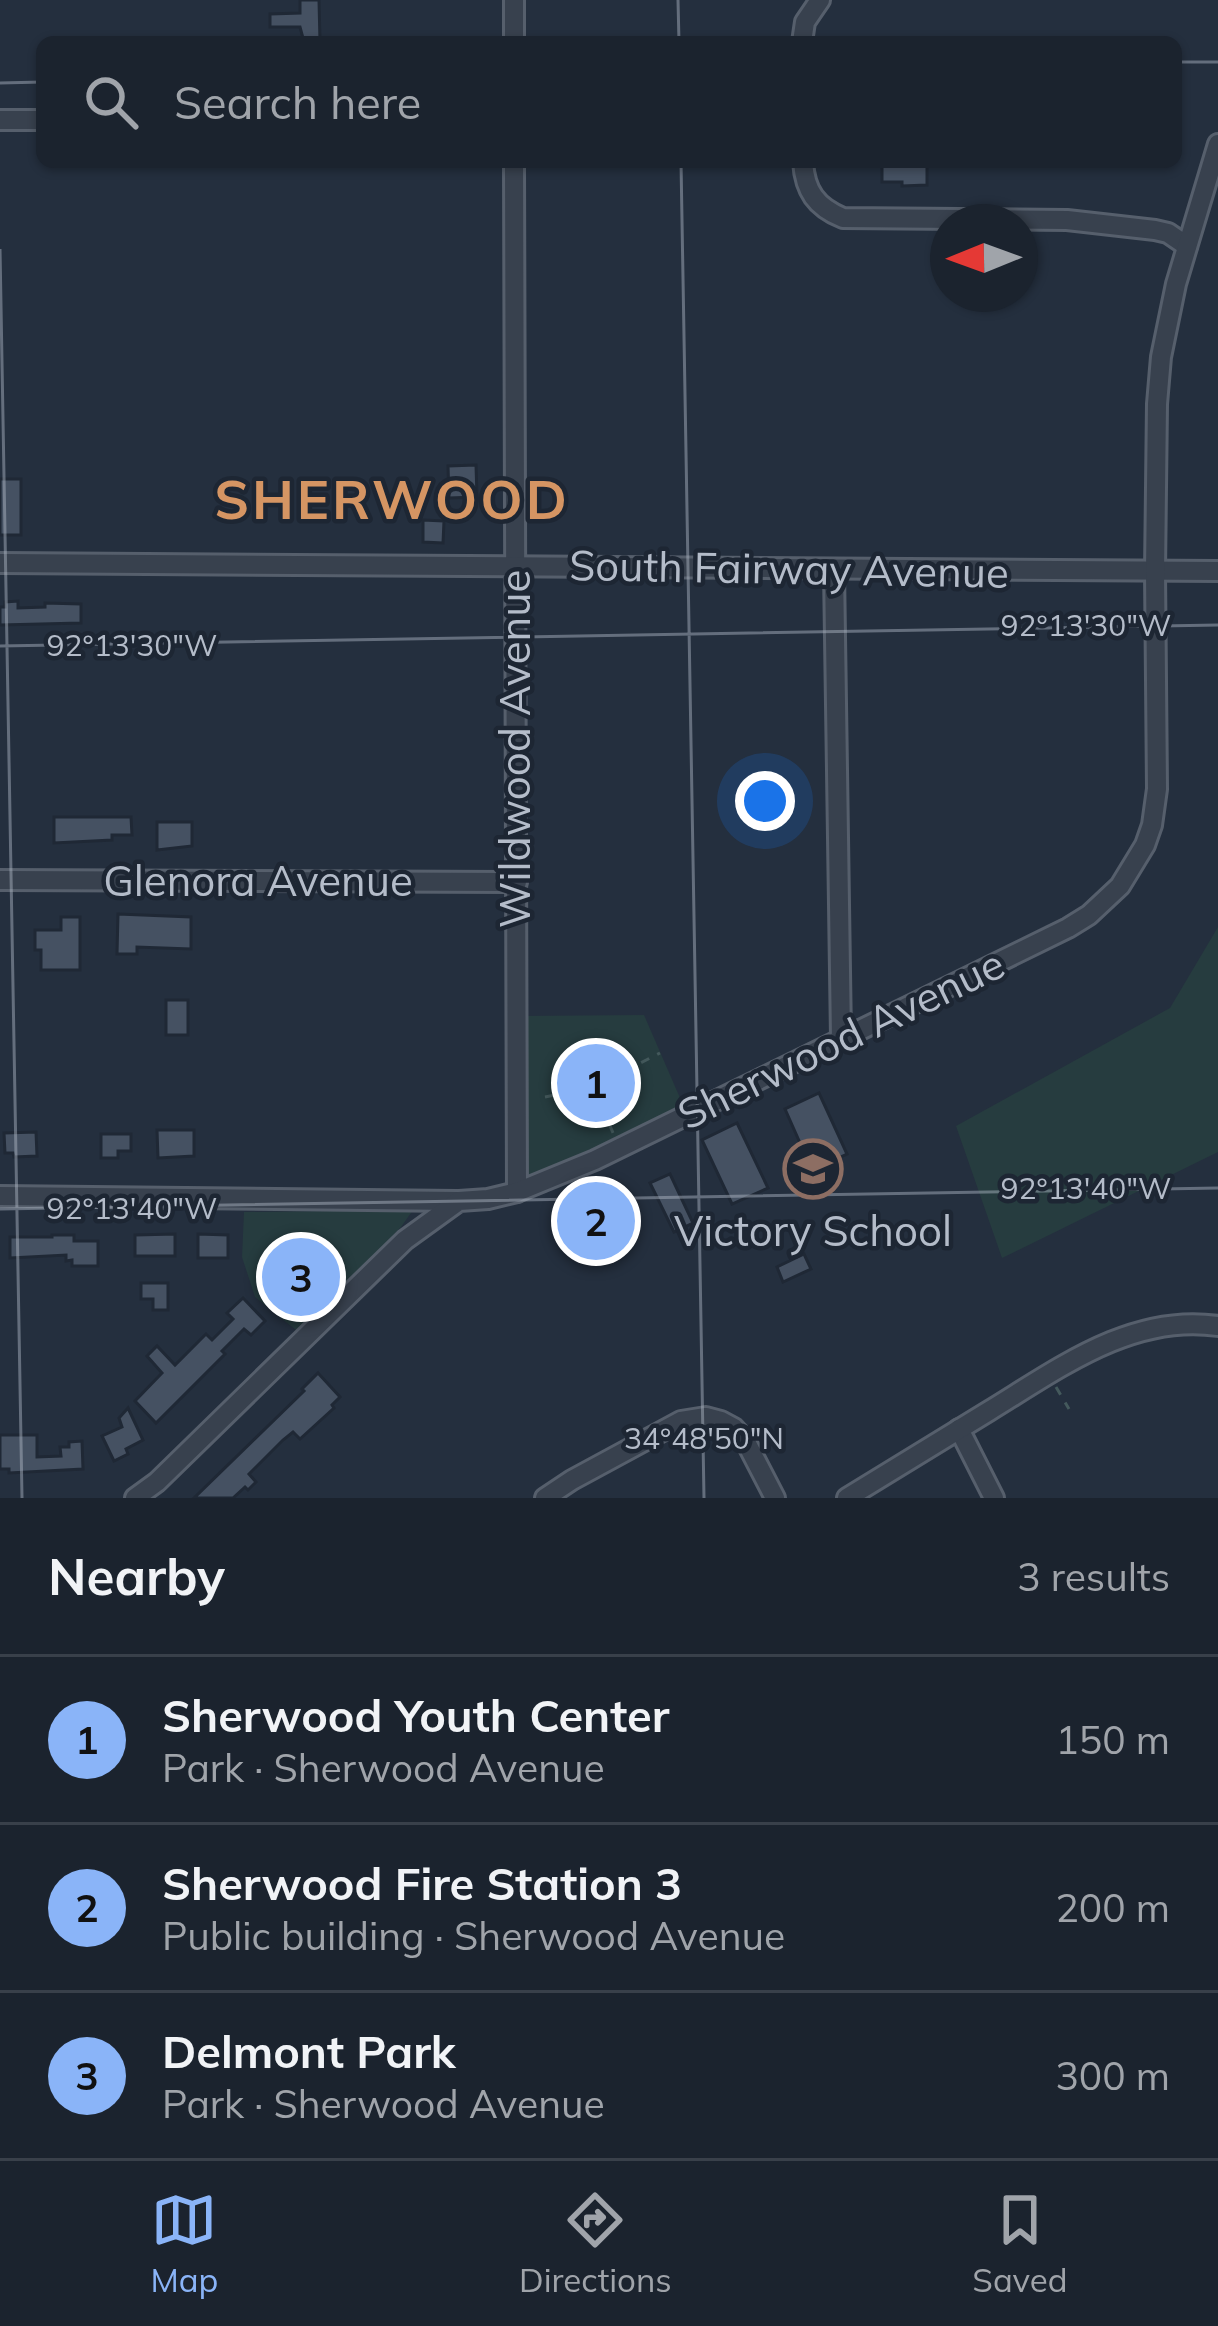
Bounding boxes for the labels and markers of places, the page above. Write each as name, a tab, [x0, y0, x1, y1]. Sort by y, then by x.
pin: 1	[557, 1038, 635, 1128]
school or university icon: Victory School	[782, 1138, 844, 1200]
pin: 2	[557, 1176, 635, 1266]
place label: Victory School	[674, 1204, 952, 1257]
pin: 3	[262, 1232, 340, 1322]

